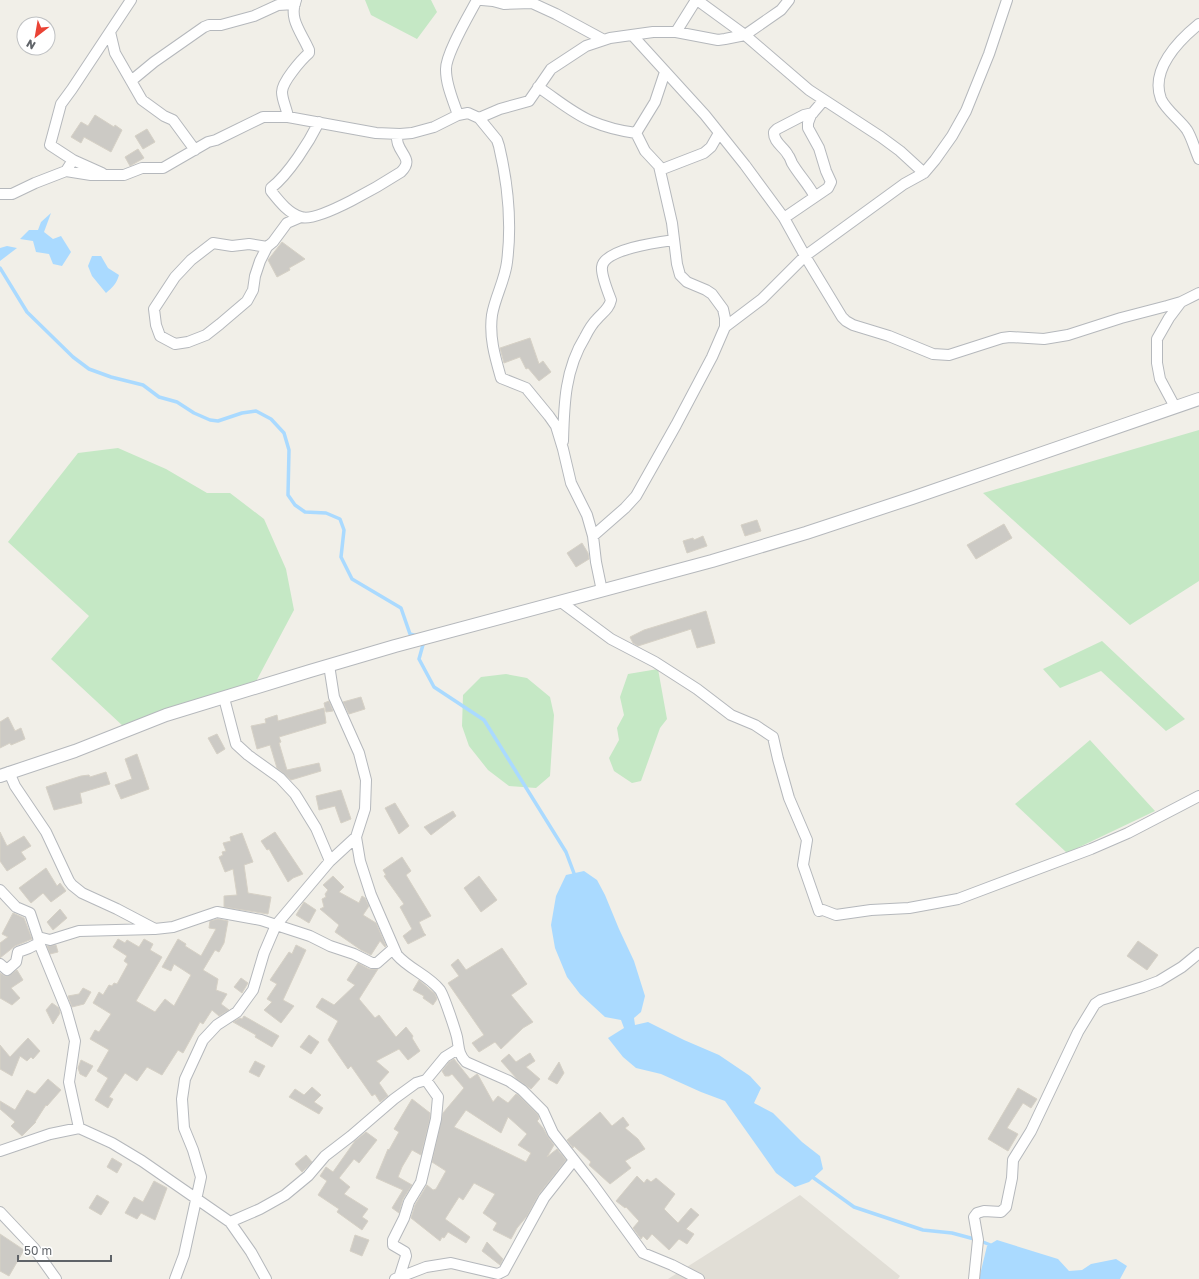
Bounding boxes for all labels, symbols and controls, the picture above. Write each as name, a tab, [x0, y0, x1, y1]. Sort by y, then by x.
north arrow	[16, 16, 56, 56]
text: N	[24, 37, 38, 53]
scale bar	[18, 1237, 111, 1263]
text: 50 m	[24, 1243, 52, 1258]

